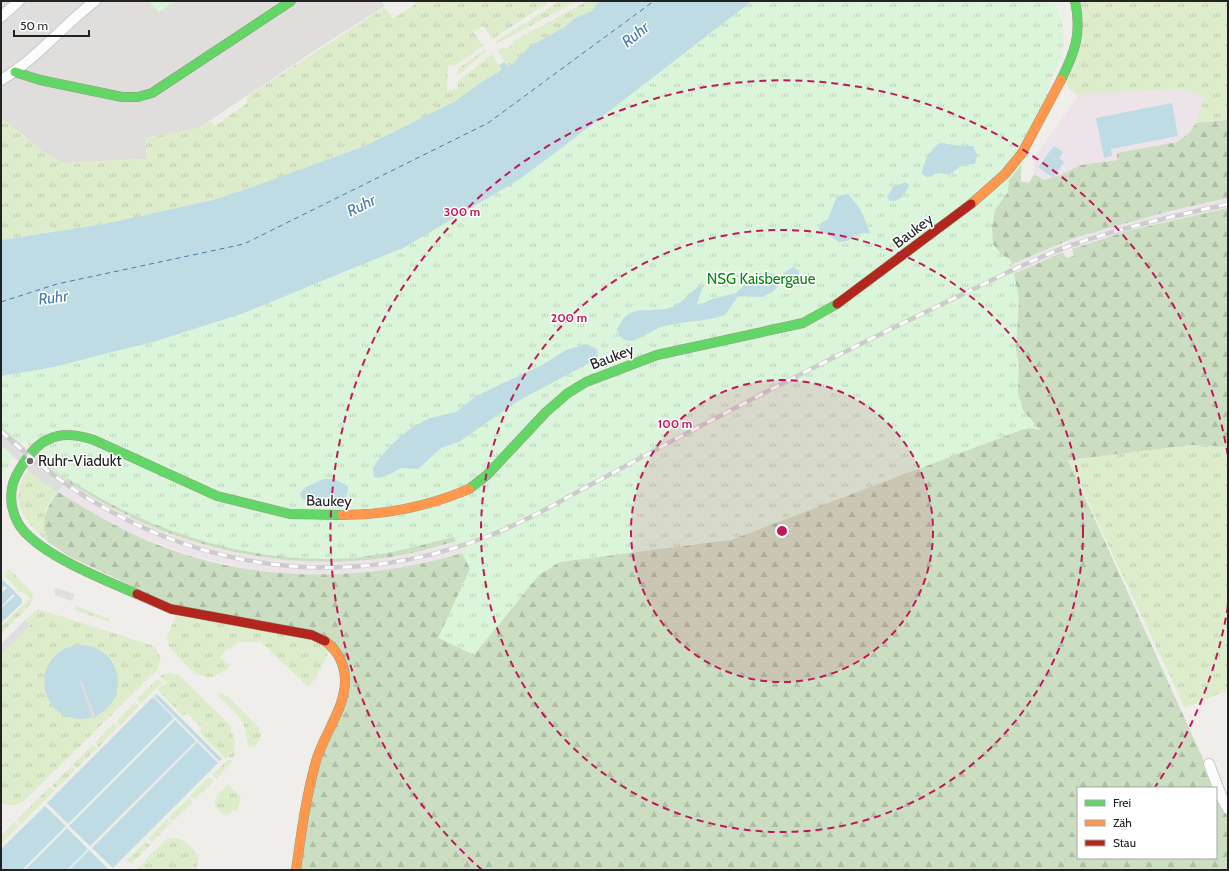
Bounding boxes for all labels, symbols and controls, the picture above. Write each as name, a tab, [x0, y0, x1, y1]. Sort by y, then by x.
scale bar	[14, 12, 89, 38]
water label: Ruhr	[618, 17, 654, 51]
text: 50 m	[20, 18, 48, 33]
water label: Ruhr	[344, 190, 380, 221]
text: 300 m	[444, 204, 480, 219]
street label: Baukey	[889, 210, 937, 252]
park label: NSG Kaisbergaue	[707, 270, 816, 288]
water label: Ruhr	[37, 286, 70, 309]
text: 200 m	[551, 310, 587, 325]
street label: Baukey	[587, 340, 637, 374]
text: 100 m	[658, 416, 692, 431]
place label: Ruhr-Viadukt	[38, 452, 122, 470]
marker: Ruhr-Viadukt	[25, 456, 35, 466]
street label: Baukey	[306, 492, 352, 510]
centre of rings	[775, 524, 789, 538]
legend	[1077, 787, 1217, 859]
text: Frei	[1113, 795, 1131, 810]
text: Zäh	[1113, 815, 1132, 830]
text: Stau	[1113, 835, 1136, 850]

